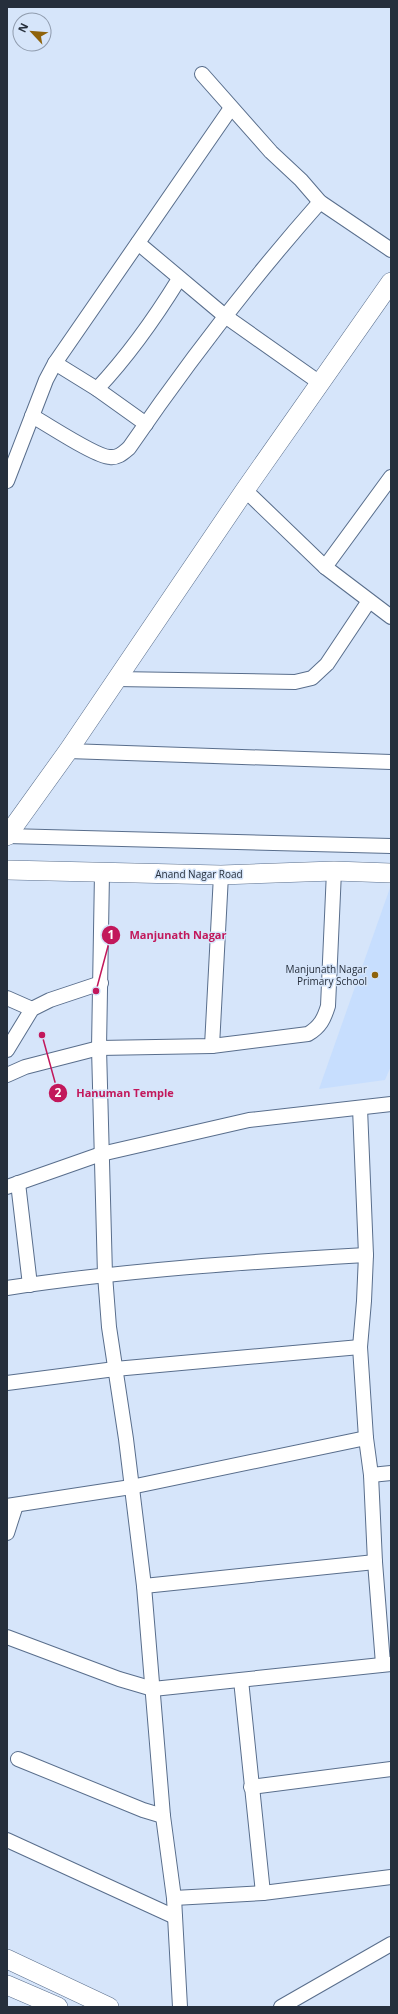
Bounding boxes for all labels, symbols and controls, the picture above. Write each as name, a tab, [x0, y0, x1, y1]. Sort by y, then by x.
north arrow	[12, 12, 52, 52]
text: N	[14, 20, 31, 35]
street label: Anand Nagar Road	[155, 867, 243, 881]
callout: Manjunath Nagar	[101, 924, 234, 947]
text: 1	[108, 926, 114, 943]
text: Manjunath Nagar	[129, 927, 227, 942]
place label: Manjunath Nagar Primary School	[286, 962, 367, 988]
marker: Manjunath Nagar Primary School	[370, 970, 380, 980]
callout: Hanuman Temple	[48, 1082, 181, 1105]
text: 2	[55, 1084, 62, 1101]
text: Hanuman Temple	[76, 1085, 174, 1100]

